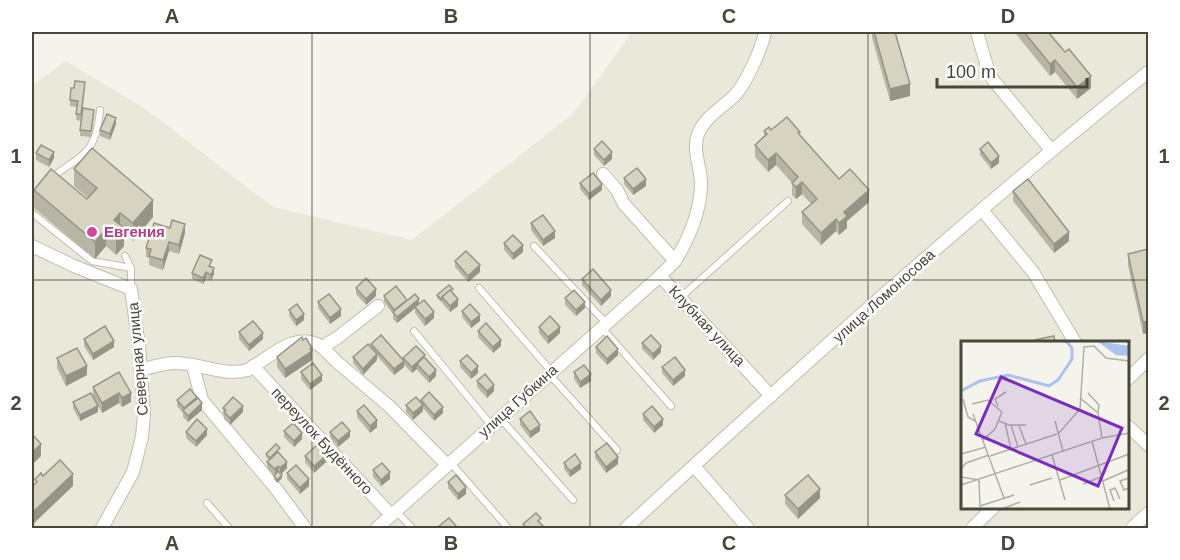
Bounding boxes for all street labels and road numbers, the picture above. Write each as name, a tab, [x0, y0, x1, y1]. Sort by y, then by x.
street label: улица Ломоносова	[829, 245, 939, 346]
street label: Клубная улица	[666, 282, 749, 370]
street label: Северная улица	[124, 301, 151, 416]
street label: улица Губкина	[475, 360, 561, 441]
street label: переулок Будённого	[268, 384, 376, 498]

